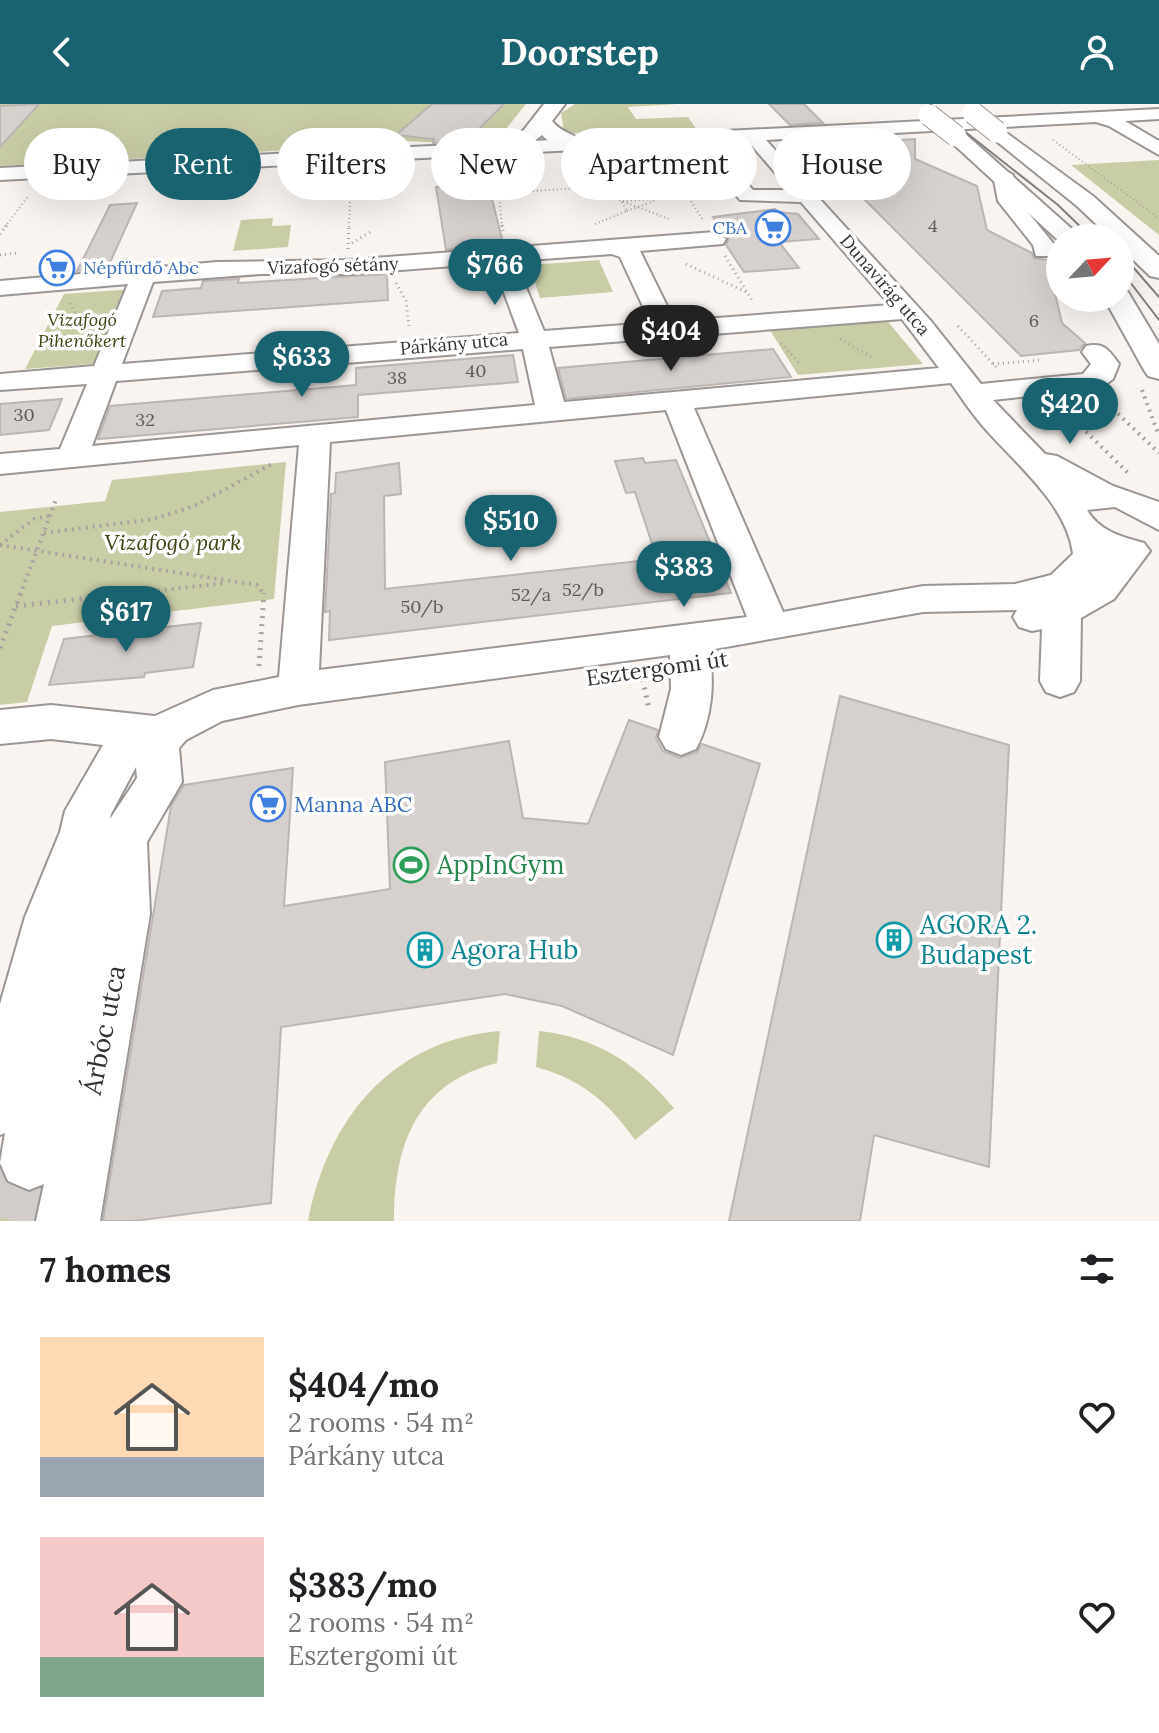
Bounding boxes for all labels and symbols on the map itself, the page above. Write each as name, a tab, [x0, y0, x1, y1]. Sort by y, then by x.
supermarket icon: CBA	[754, 209, 792, 247]
house number: 4	[928, 214, 938, 237]
place label: CBA	[712, 216, 748, 239]
north arrow	[1046, 224, 1134, 312]
street label: Dunavirág utca	[835, 229, 936, 340]
pin: $766	[448, 239, 542, 307]
supermarket icon: Népfürdő Abc	[38, 249, 76, 287]
street label: Vizafogó sétány	[266, 252, 399, 279]
place label: Népfürdő Abc	[83, 256, 199, 279]
pin: $404	[624, 305, 718, 373]
park label: Vizafogó Pihenőkert	[38, 308, 127, 352]
house number: 6	[1029, 309, 1039, 332]
street label: Párkány utca	[399, 327, 509, 360]
pin: $633	[255, 331, 349, 399]
house number: 40	[466, 359, 486, 382]
house number: 38	[387, 366, 407, 389]
pin: $420	[1023, 378, 1117, 446]
house number: 30	[13, 403, 35, 426]
house number: 32	[135, 408, 155, 431]
pin: $510	[464, 495, 558, 563]
park label: Vizafogó park	[105, 528, 241, 556]
pin: $383	[637, 541, 731, 609]
house number: 52/b	[562, 578, 604, 601]
house number: 52/a	[511, 583, 551, 606]
pin: $617	[79, 586, 173, 654]
house number: 50/b	[400, 595, 444, 618]
street label: Esztergomi út	[584, 644, 730, 692]
supermarket icon: Manna ABC	[249, 785, 287, 823]
place label: Manna ABC	[294, 790, 412, 818]
sports icon: AppInGym	[392, 846, 430, 884]
place label: AppInGym	[436, 848, 564, 881]
place label: AGORA 2. Budapest	[919, 908, 1037, 971]
building icon: AGORA 2. Budapest	[875, 921, 913, 959]
building icon: Agora Hub	[406, 931, 444, 969]
place label: Agora Hub	[450, 933, 579, 966]
street label: Árbóc utca	[75, 962, 132, 1098]

